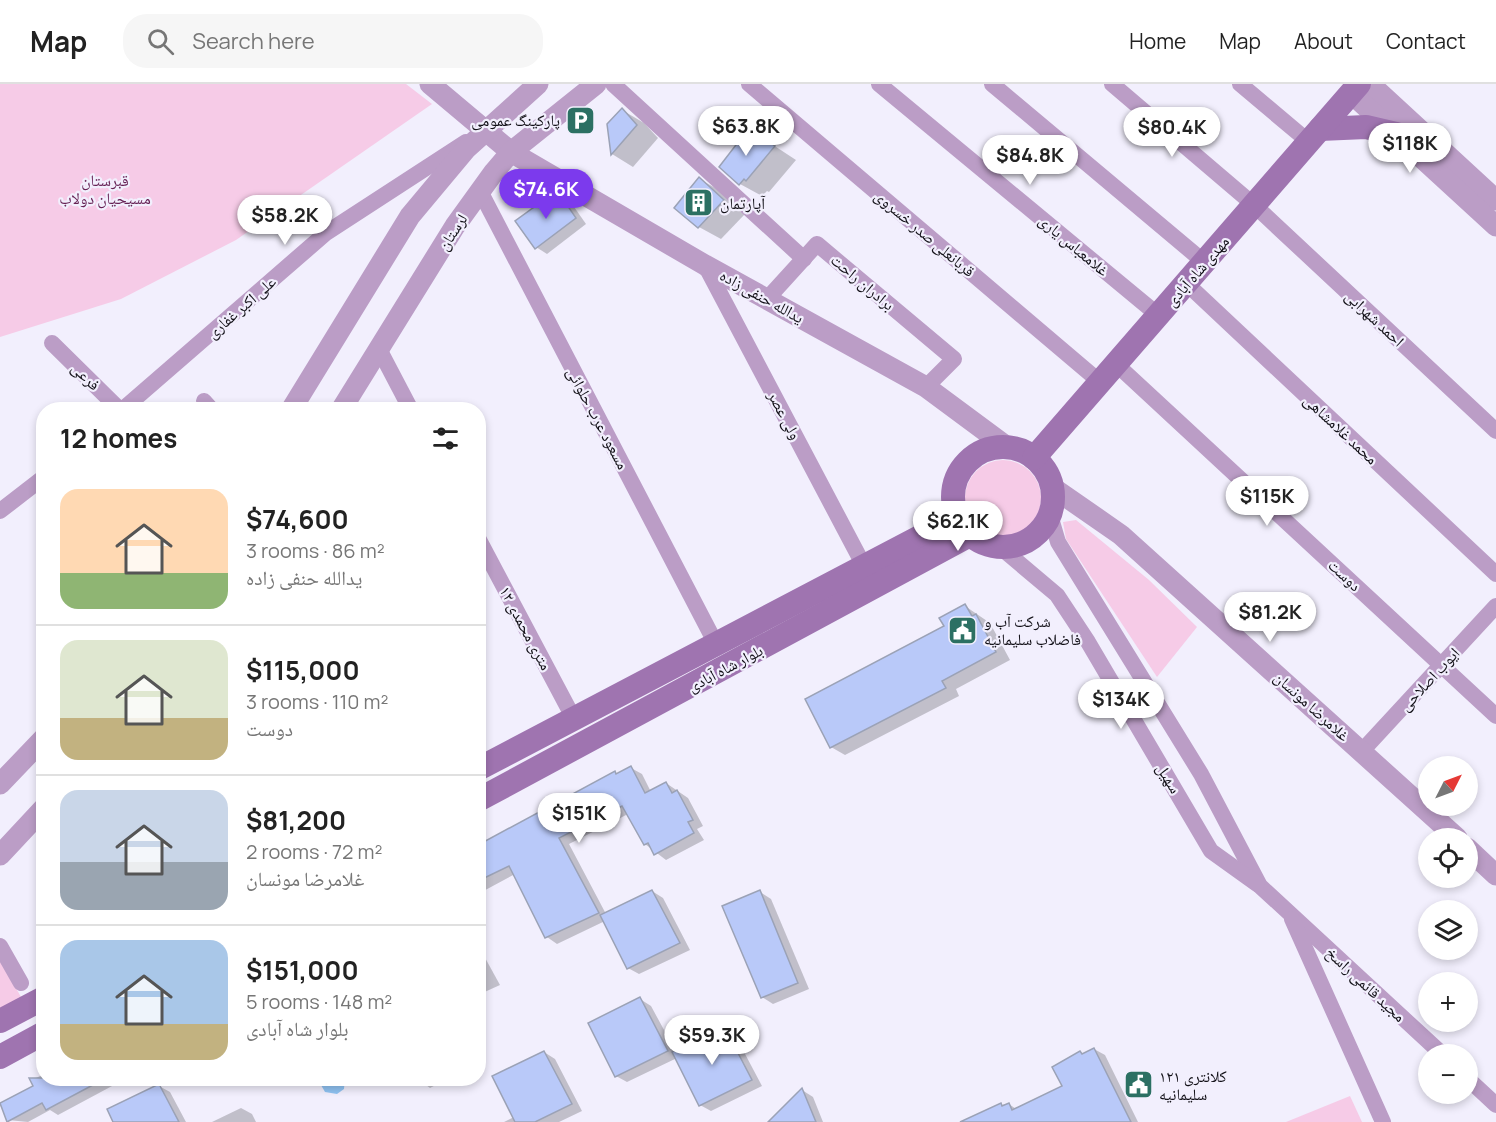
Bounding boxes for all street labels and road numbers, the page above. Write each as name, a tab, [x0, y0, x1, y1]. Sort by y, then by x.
street label: قربانعلی صدر خسروی	[870, 184, 980, 282]
street label: لرستان	[432, 209, 472, 255]
street label: غلامعباس یاری	[1034, 209, 1114, 281]
street label: مهدی شاه آبادی	[1160, 231, 1234, 311]
street label: برادران راحت	[826, 249, 900, 315]
street label: یدالله حنفی زاده	[716, 264, 808, 328]
street label: علی اکبر غفاری	[202, 271, 280, 343]
street label: احمد شهرابی	[1341, 285, 1409, 351]
street label: فرعی	[67, 357, 105, 395]
street label: مسعود عرب حلوائی	[562, 363, 634, 473]
street label: ولی عصر	[763, 386, 807, 443]
street label: محمد غلامشاهی	[1299, 389, 1383, 469]
street label: دوست	[1324, 554, 1366, 596]
street label: ۱۲ متری محمدی	[495, 582, 557, 674]
street label: بلوار شاه آبادی	[684, 639, 766, 697]
street label: ایوب اصلاحی	[1394, 642, 1464, 716]
street label: غلامرضا مونسان	[1269, 666, 1355, 746]
street label: سهیل	[1151, 759, 1187, 797]
street label: مجید قائمی راسخ	[1321, 941, 1411, 1027]

